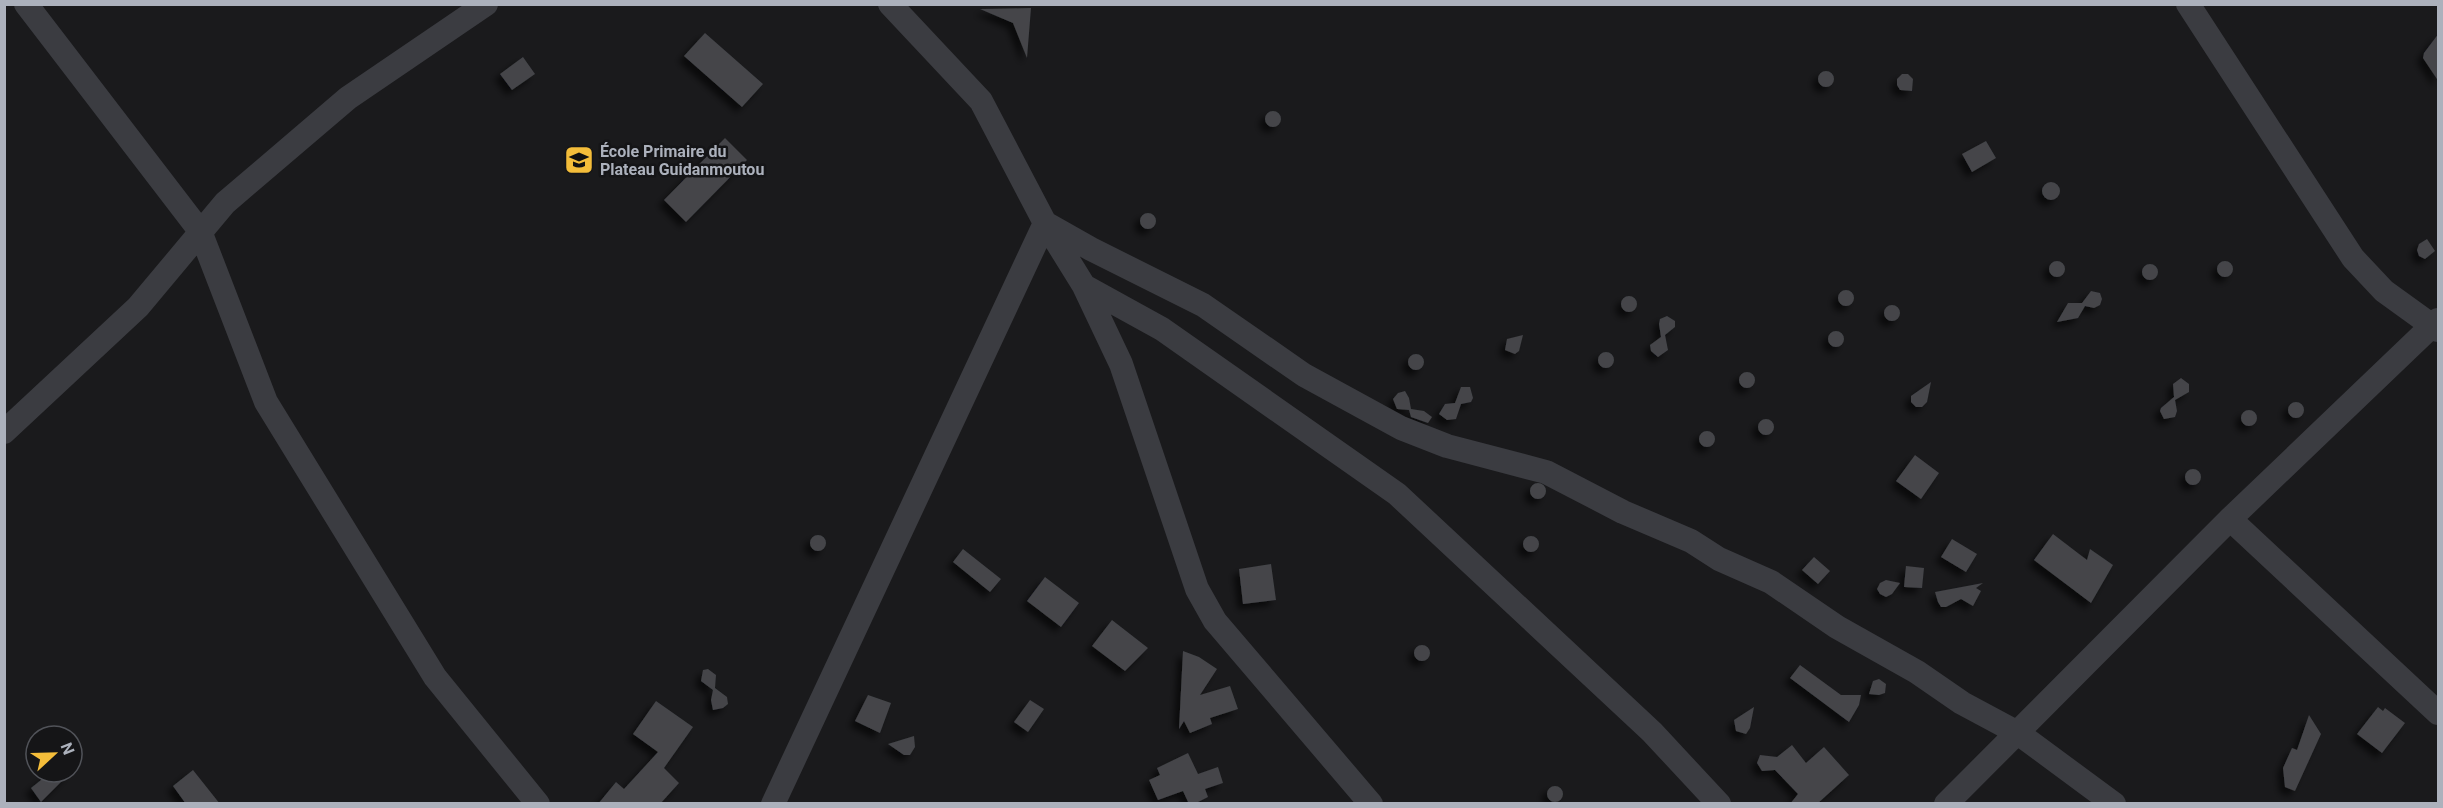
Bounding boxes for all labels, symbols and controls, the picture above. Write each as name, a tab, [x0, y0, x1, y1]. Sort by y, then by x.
place label: École Primaire du Plateau Guidanmoutou	[600, 142, 764, 179]
school or university icon: École Primaire du Plateau Guidanmoutou	[563, 144, 595, 176]
north arrow	[24, 724, 84, 784]
text: N	[57, 740, 78, 757]

